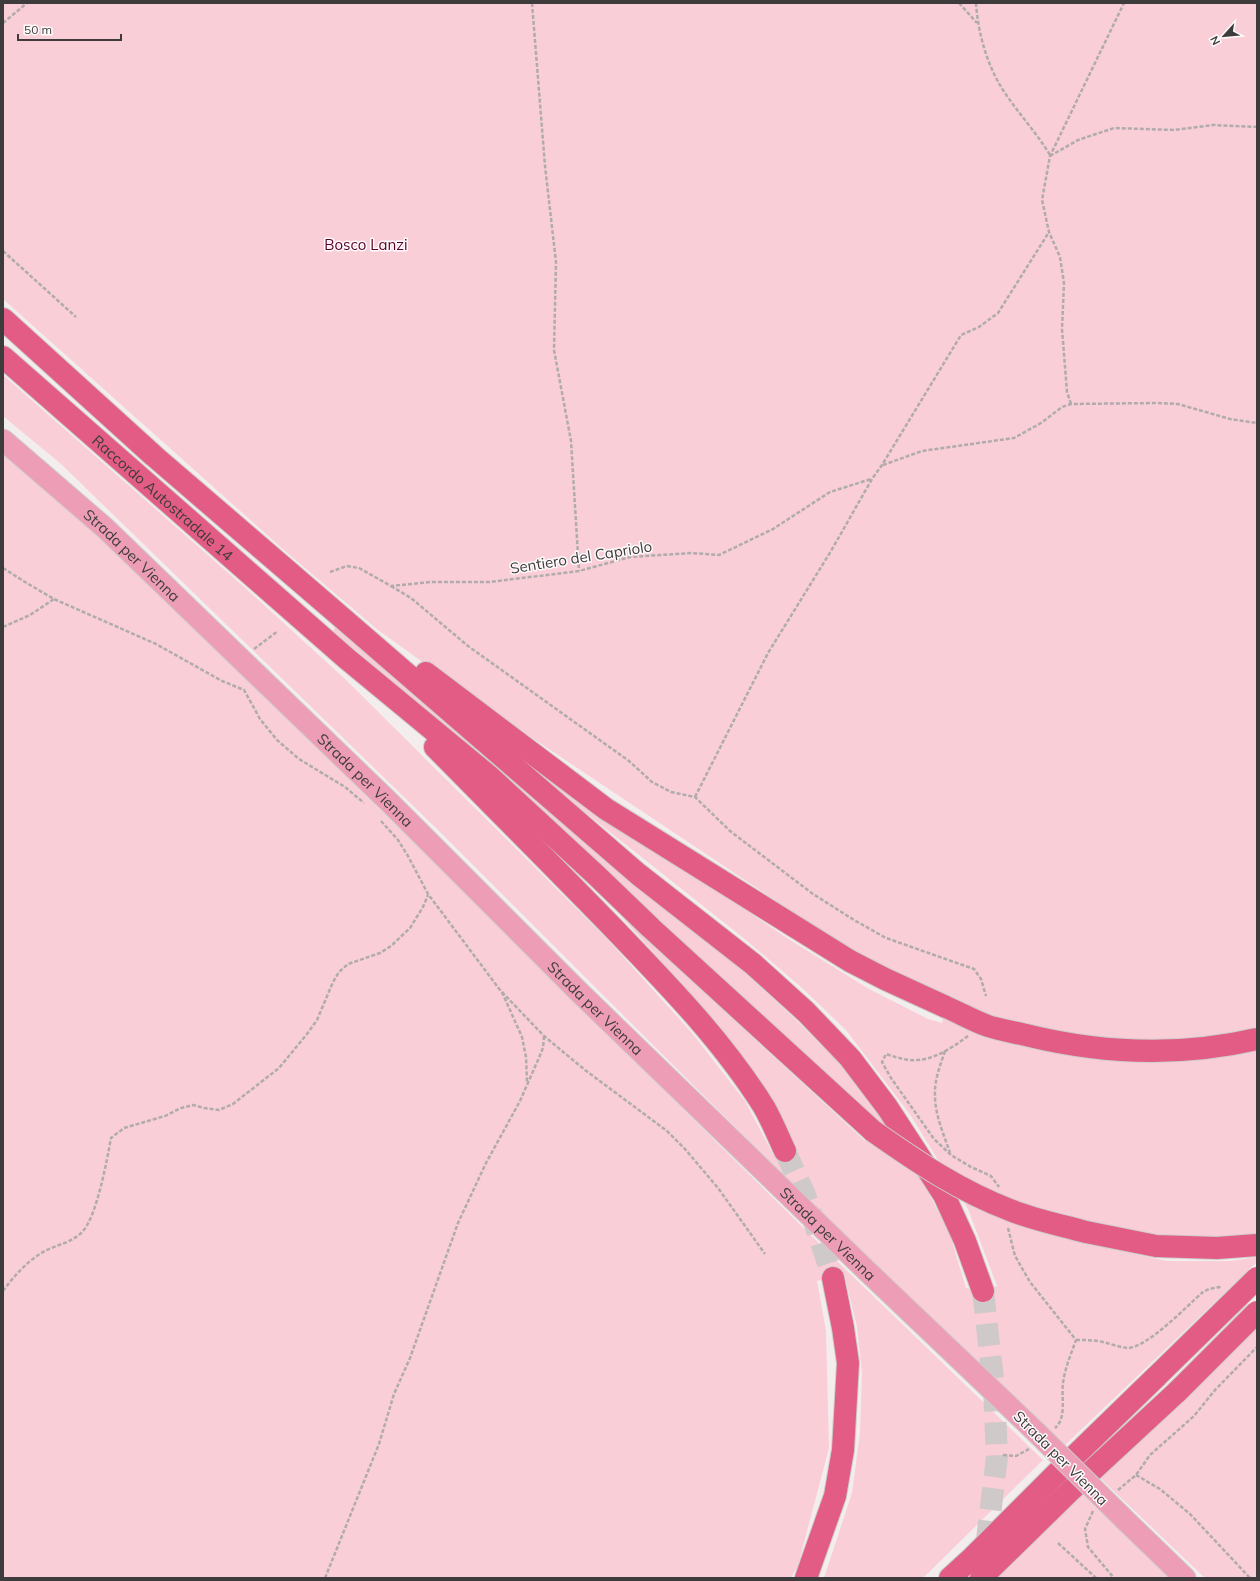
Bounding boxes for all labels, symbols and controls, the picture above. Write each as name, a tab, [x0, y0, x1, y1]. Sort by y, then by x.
scale bar	[18, 16, 121, 42]
north arrow	[1204, 16, 1244, 56]
text: 50 m	[24, 22, 52, 37]
text: N	[1207, 34, 1223, 47]
park label: Bosco Lanzi	[324, 235, 408, 254]
street label: Raccordo Autostradale 14	[89, 430, 238, 565]
street label: Strada per Vienna	[80, 505, 185, 605]
street label: Sentiero del Capriolo	[509, 536, 653, 578]
street label: Strada per Vienna	[314, 729, 418, 831]
street label: Strada per Vienna	[544, 957, 647, 1059]
street label: Strada per Vienna	[776, 1183, 880, 1284]
street label: Strada per Vienna	[1010, 1407, 1112, 1509]

